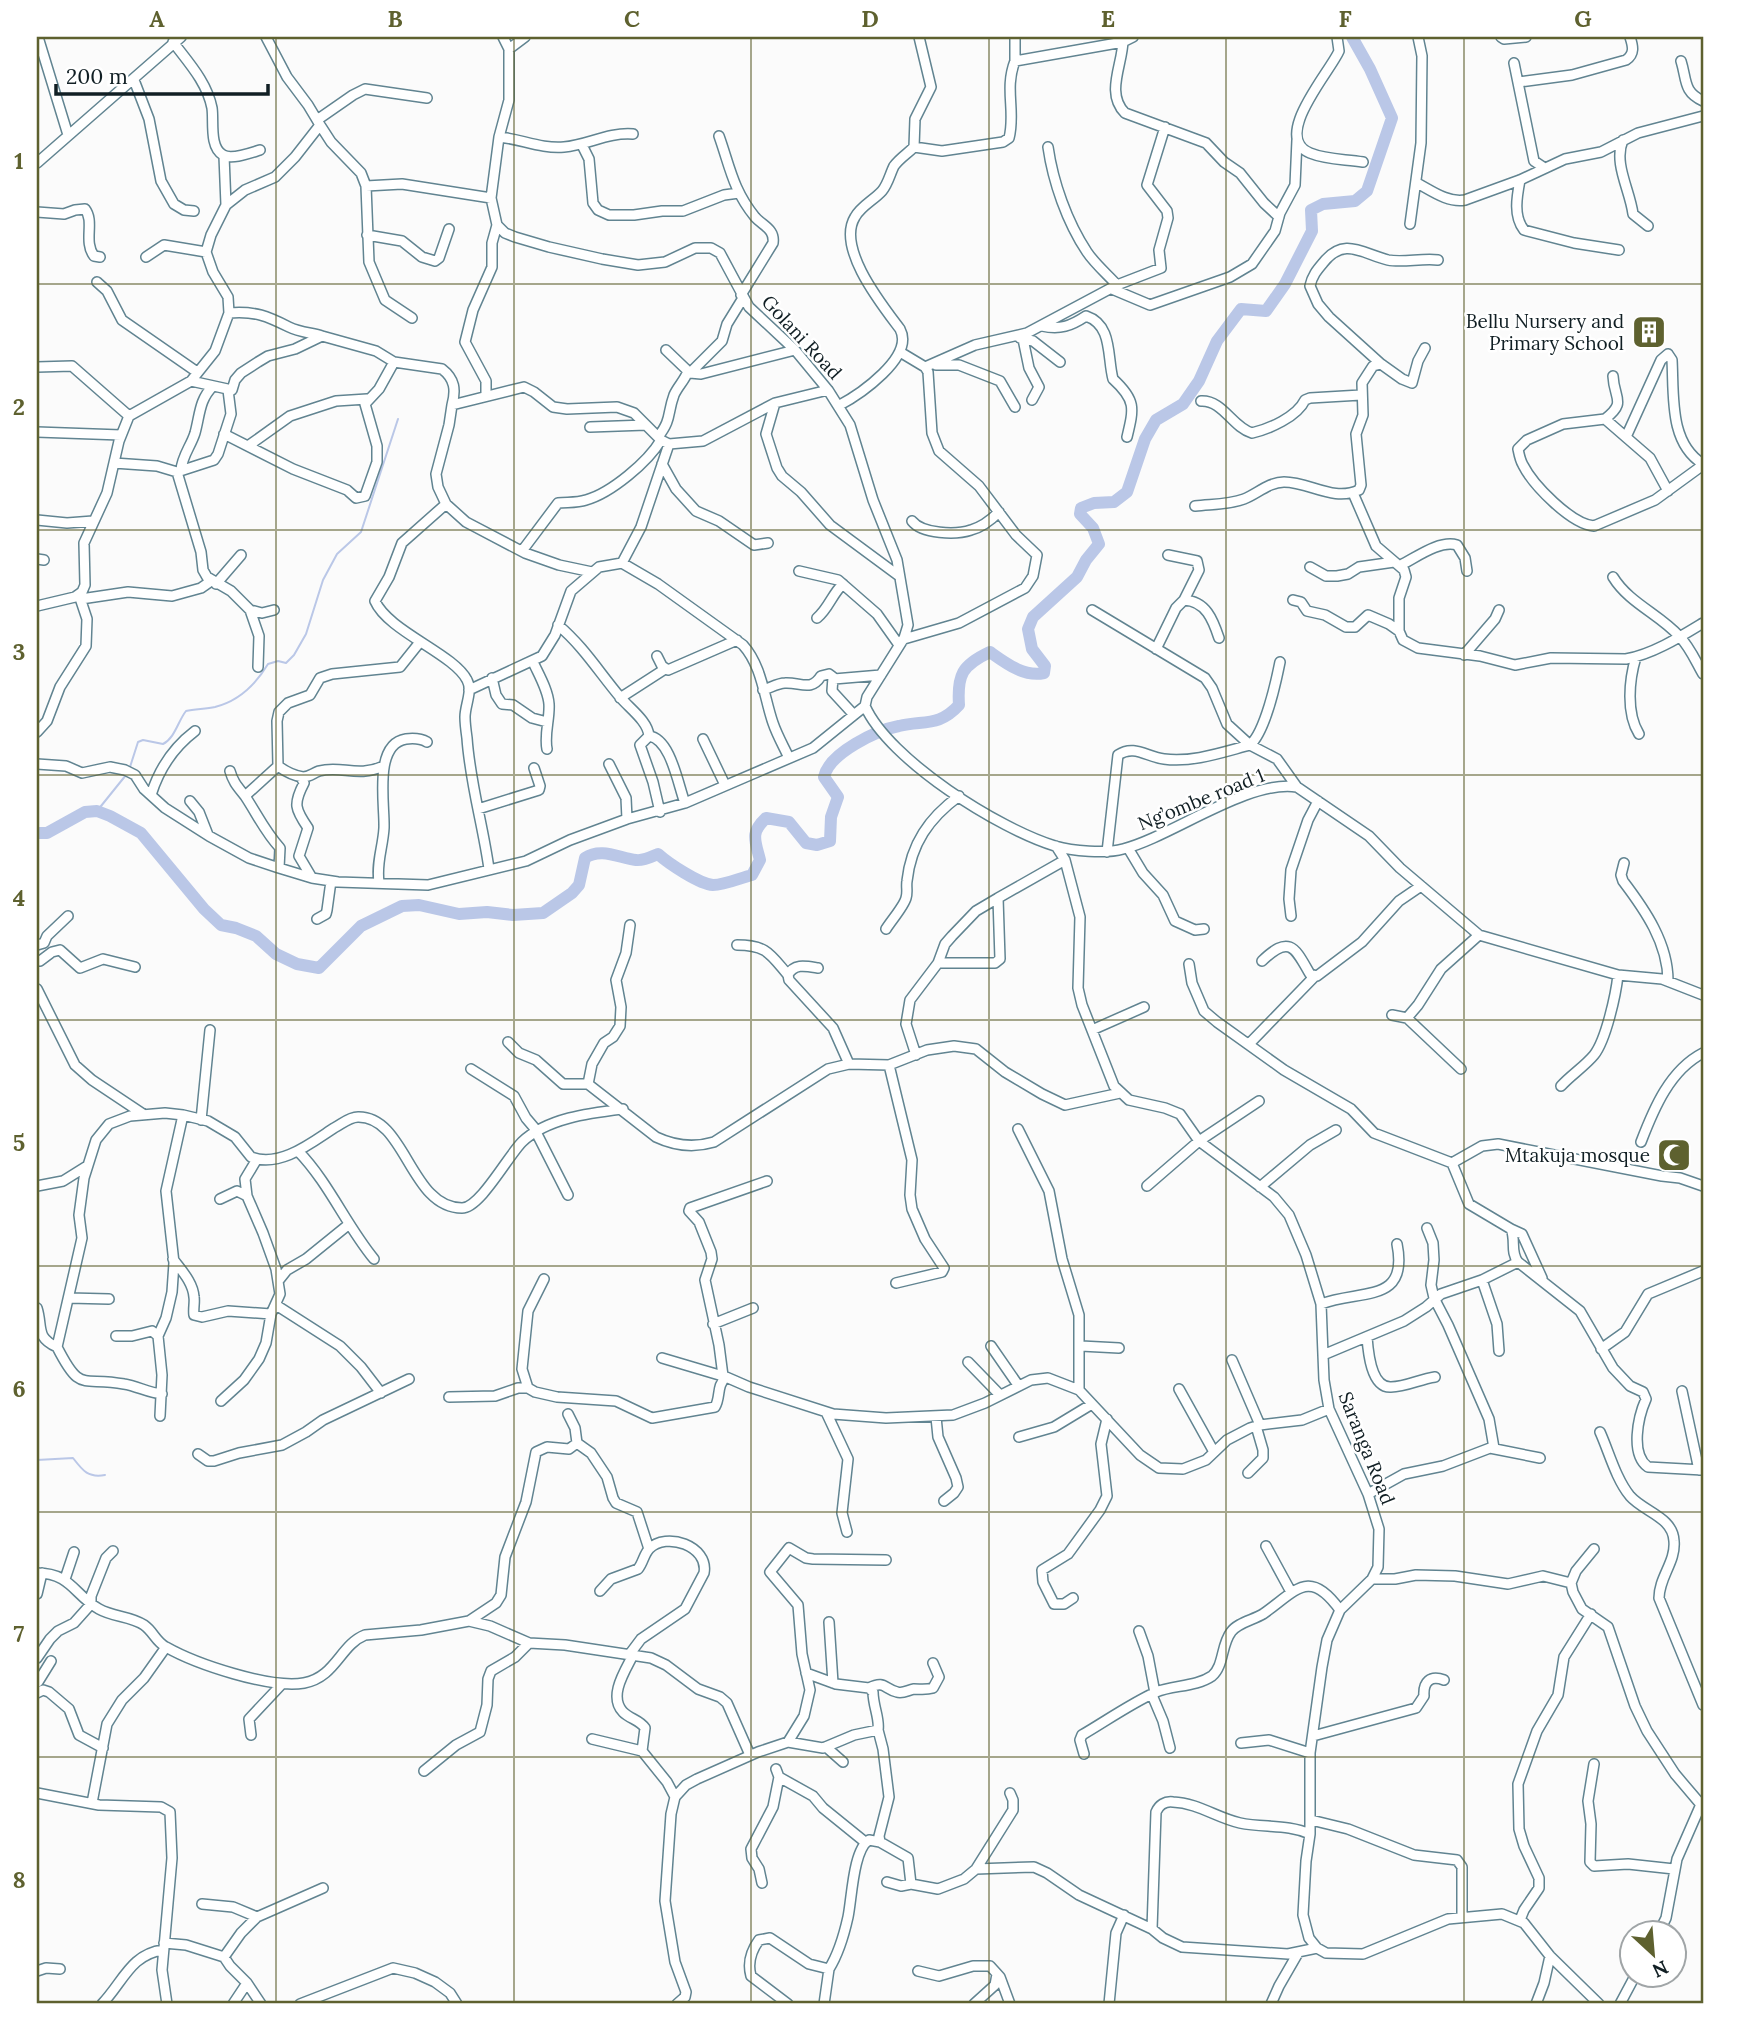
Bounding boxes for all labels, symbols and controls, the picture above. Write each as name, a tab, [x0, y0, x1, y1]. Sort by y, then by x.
text: A	[149, 4, 165, 33]
text: B	[387, 4, 403, 33]
text: C	[624, 4, 640, 33]
text: D	[861, 4, 879, 33]
text: E	[1101, 4, 1115, 33]
text: F	[1338, 4, 1352, 33]
text: G	[1574, 4, 1592, 33]
scale bar	[56, 52, 268, 96]
text: 200 m	[66, 63, 128, 90]
text: 1	[14, 146, 24, 175]
street label: Golani Road	[757, 290, 847, 384]
place label: Bellu Nursery and Primary School	[1466, 309, 1624, 355]
building icon: Bellu Nursery and Primary School	[1630, 313, 1668, 351]
text: 2	[13, 392, 25, 421]
text: 3	[13, 637, 25, 666]
street label: Ng’ombe road 1	[1134, 763, 1268, 835]
text: 4	[13, 883, 25, 912]
text: 5	[13, 1128, 25, 1157]
mosque icon: Mtakuja mosque	[1655, 1136, 1693, 1174]
place label: Mtakuja mosque	[1505, 1143, 1650, 1167]
text: 6	[12, 1374, 26, 1403]
street label: Saranga Road	[1334, 1388, 1400, 1508]
text: 7	[14, 1619, 25, 1648]
text: 8	[12, 1865, 26, 1894]
north arrow	[1618, 1918, 1688, 1988]
text: N	[1648, 1955, 1672, 1983]

